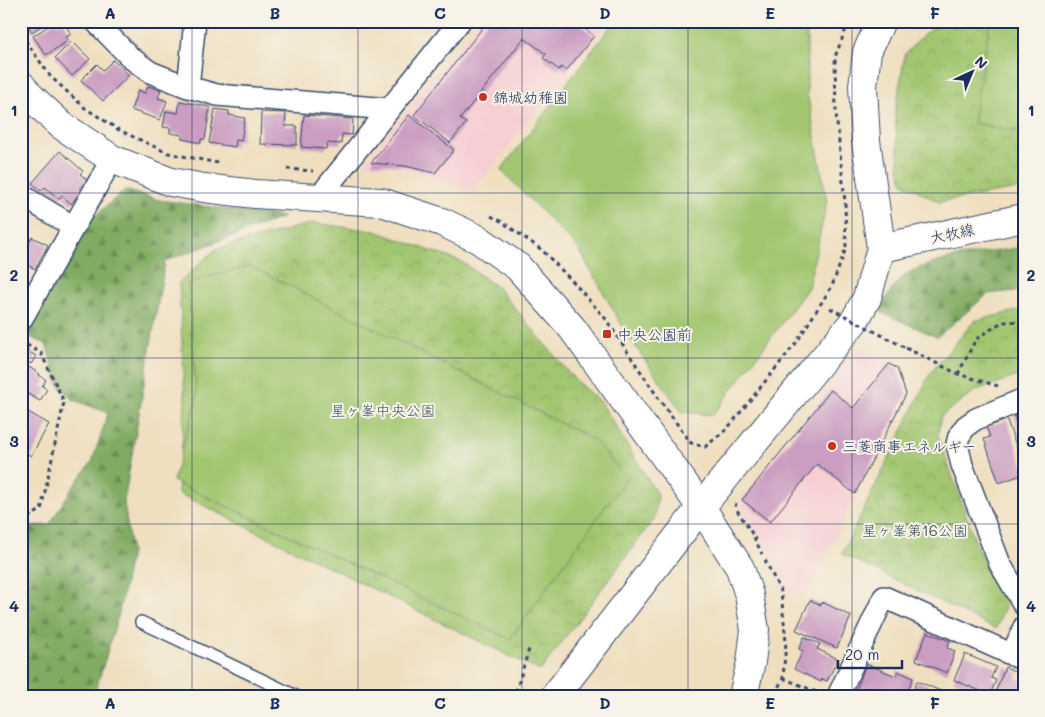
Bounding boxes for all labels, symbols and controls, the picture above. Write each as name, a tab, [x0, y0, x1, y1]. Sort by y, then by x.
text: A	[104, 2, 116, 23]
text: B	[270, 2, 280, 23]
text: C	[434, 2, 446, 23]
text: D	[599, 2, 611, 23]
text: E	[765, 2, 775, 23]
text: F	[930, 2, 940, 23]
north arrow	[948, 48, 998, 98]
text: N	[971, 52, 992, 73]
place label: 錦城幼稚園	[493, 87, 568, 107]
marker: 錦城幼稚園	[477, 91, 489, 103]
text: 1	[10, 99, 18, 120]
text: 1	[1027, 99, 1035, 120]
street label: 大牧線	[928, 219, 976, 247]
text: 2	[10, 264, 19, 285]
text: 2	[1027, 264, 1036, 285]
place label: 中央公園前	[617, 324, 692, 344]
marker: 中央公園前	[601, 328, 613, 340]
park label: 星ヶ峯中央公園	[330, 400, 436, 420]
text: 3	[9, 430, 19, 451]
text: 3	[1026, 430, 1036, 451]
place label: 三菱商事エネルギー	[842, 436, 976, 456]
marker: 三菱商事エネルギー	[826, 440, 838, 452]
park label: 星ヶ峯第16公園	[862, 520, 968, 540]
text: 4	[9, 595, 19, 616]
text: 4	[1026, 595, 1036, 616]
scale bar	[838, 637, 901, 669]
text: 20 m	[845, 644, 879, 664]
text: A	[104, 692, 116, 713]
text: B	[270, 692, 280, 713]
text: C	[434, 692, 446, 713]
text: D	[599, 692, 611, 713]
text: E	[765, 692, 775, 713]
text: F	[930, 692, 940, 713]

